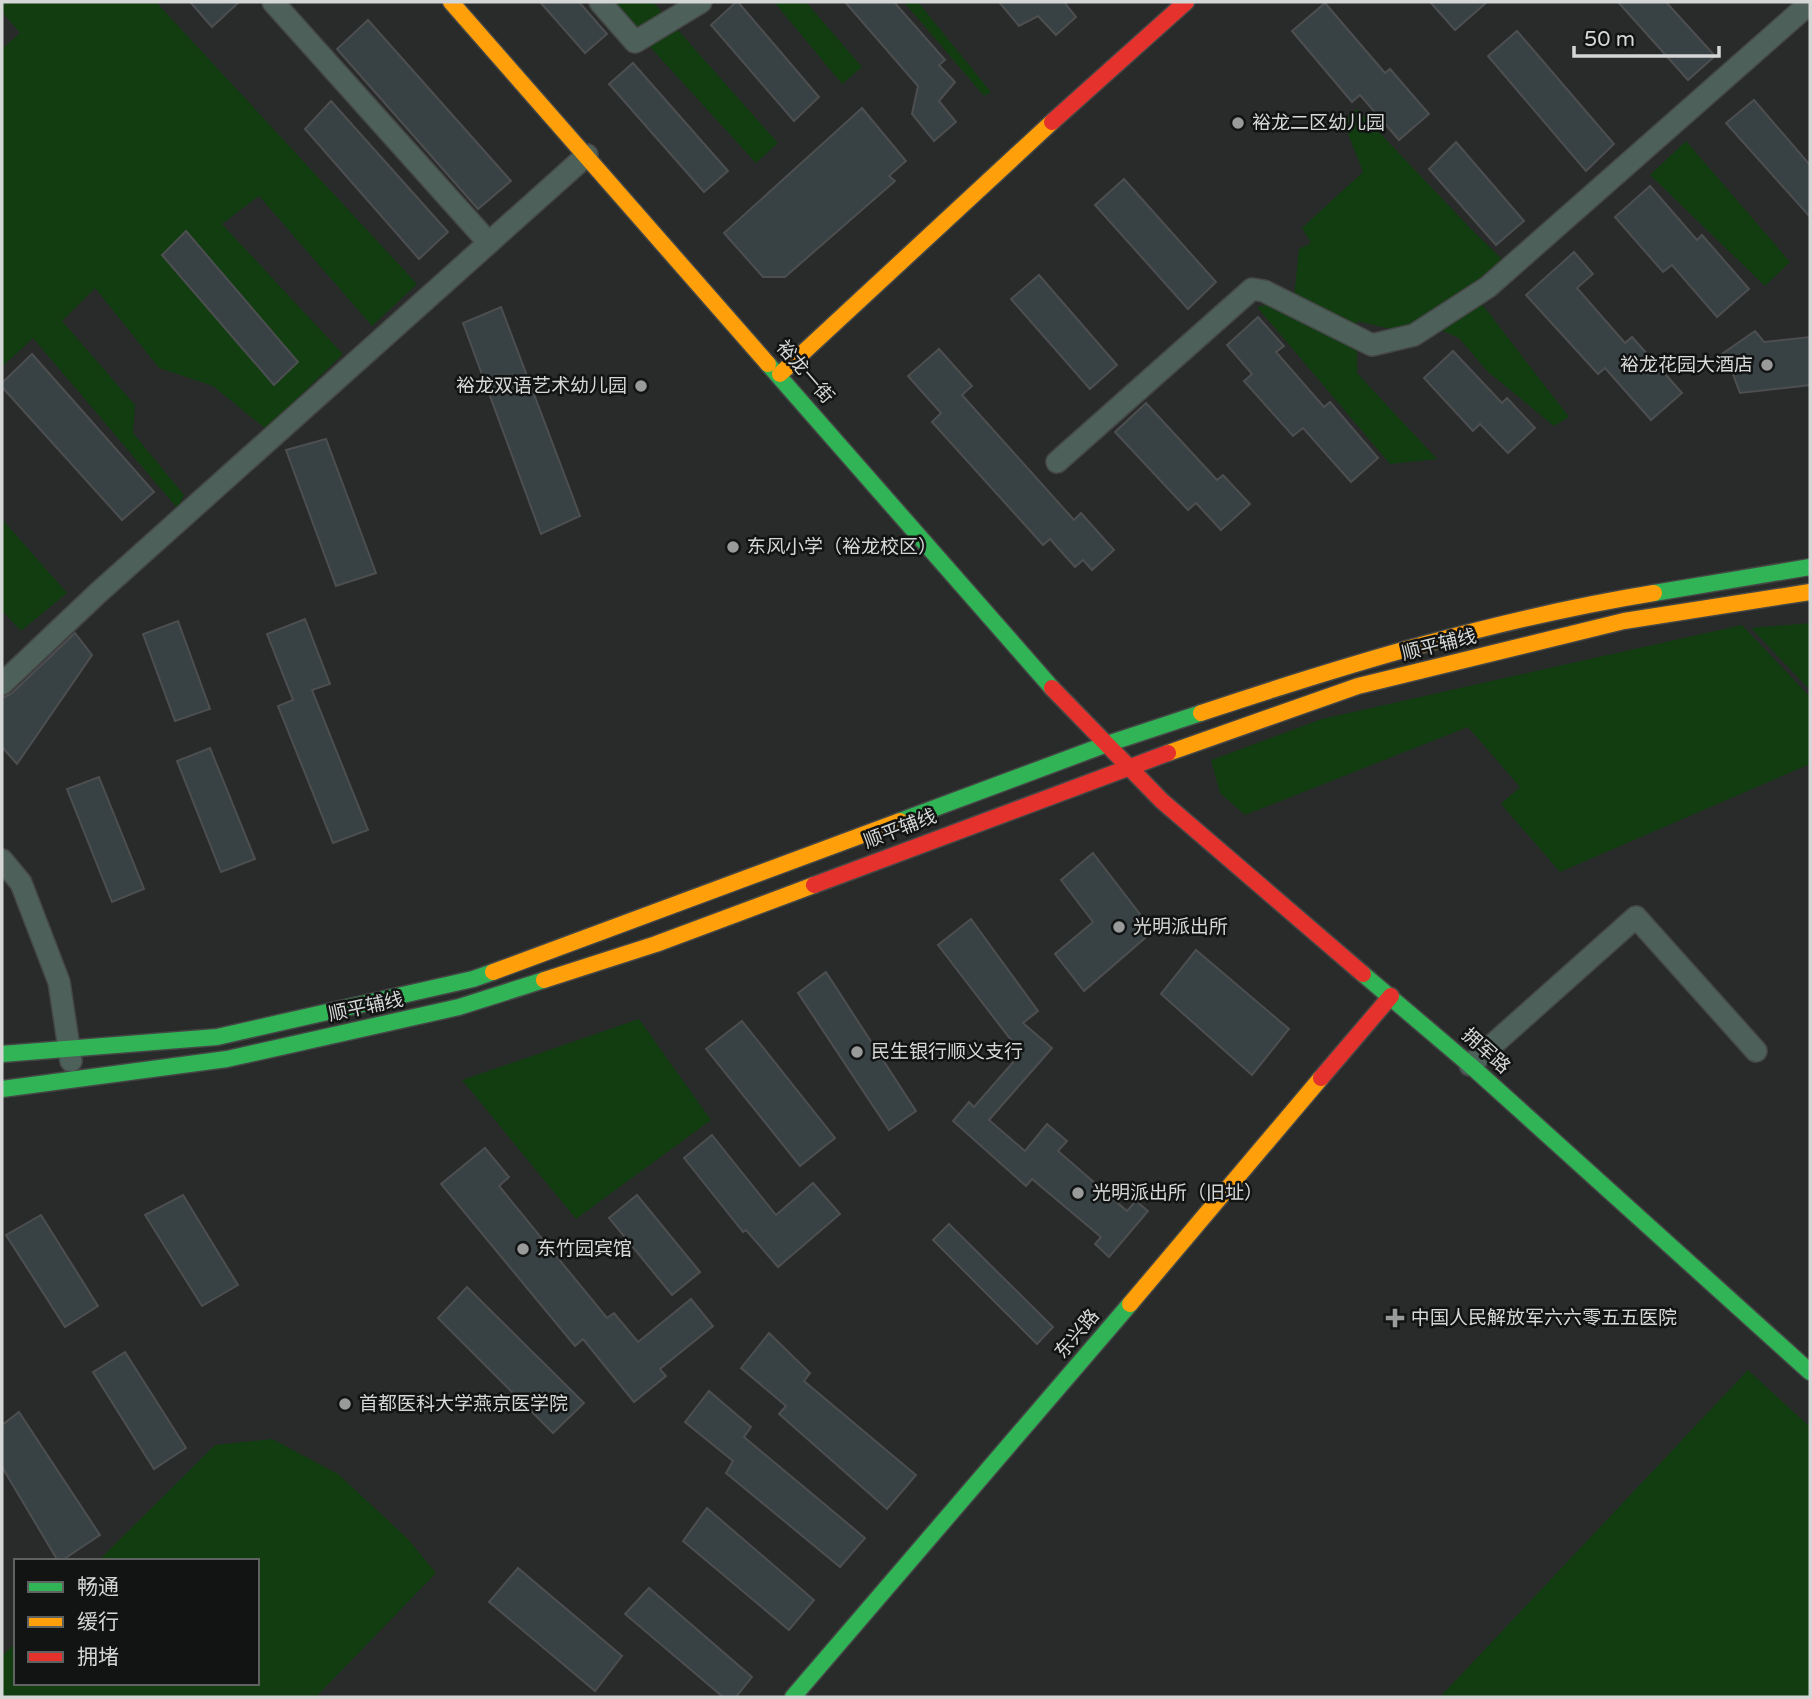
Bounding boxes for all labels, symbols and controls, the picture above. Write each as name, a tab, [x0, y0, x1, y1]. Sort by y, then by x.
scale bar	[1574, 14, 1719, 58]
text: 50 m	[1584, 27, 1635, 52]
place label: 裕龙二区幼儿园	[1252, 112, 1385, 134]
marker: 裕龙二区幼儿园	[1230, 115, 1246, 131]
street label: 裕龙一街	[772, 336, 838, 408]
place label: 裕龙花园大酒店	[1620, 354, 1753, 376]
marker: 裕龙花园大酒店	[1759, 357, 1775, 373]
place label: 裕龙双语艺术幼儿园	[456, 375, 627, 397]
marker: 裕龙双语艺术幼儿园	[633, 378, 649, 394]
place label: 东风小学（裕龙校区）	[747, 536, 937, 558]
marker: 东风小学（裕龙校区）	[725, 539, 741, 555]
street label: 顺平辅线	[1399, 625, 1479, 665]
street label: 顺平辅线	[861, 805, 939, 853]
place label: 光明派出所	[1133, 916, 1228, 938]
marker: 光明派出所	[1111, 919, 1127, 935]
street label: 顺平辅线	[327, 988, 405, 1026]
street label: 拥军路	[1457, 1024, 1515, 1078]
place label: 民生银行顺义支行	[871, 1041, 1023, 1063]
marker: 民生银行顺义支行	[849, 1044, 865, 1060]
place label: 光明派出所（旧址）	[1092, 1182, 1263, 1204]
marker: 光明派出所（旧址）	[1070, 1185, 1086, 1201]
place label: 东竹园宾馆	[537, 1238, 632, 1260]
marker: 东竹园宾馆	[515, 1241, 531, 1257]
street label: 东兴路	[1050, 1305, 1104, 1363]
place label: 中国人民解放军六六零五五医院	[1411, 1307, 1677, 1329]
marker: 中国人民解放军六六零五五医院	[1385, 1308, 1405, 1328]
place label: 首都医科大学燕京医学院	[359, 1393, 568, 1415]
marker: 首都医科大学燕京医学院	[337, 1396, 353, 1412]
legend	[14, 1559, 259, 1685]
text: 畅通	[77, 1575, 119, 1600]
text: 缓行	[77, 1610, 119, 1635]
text: 拥堵	[77, 1645, 119, 1670]

